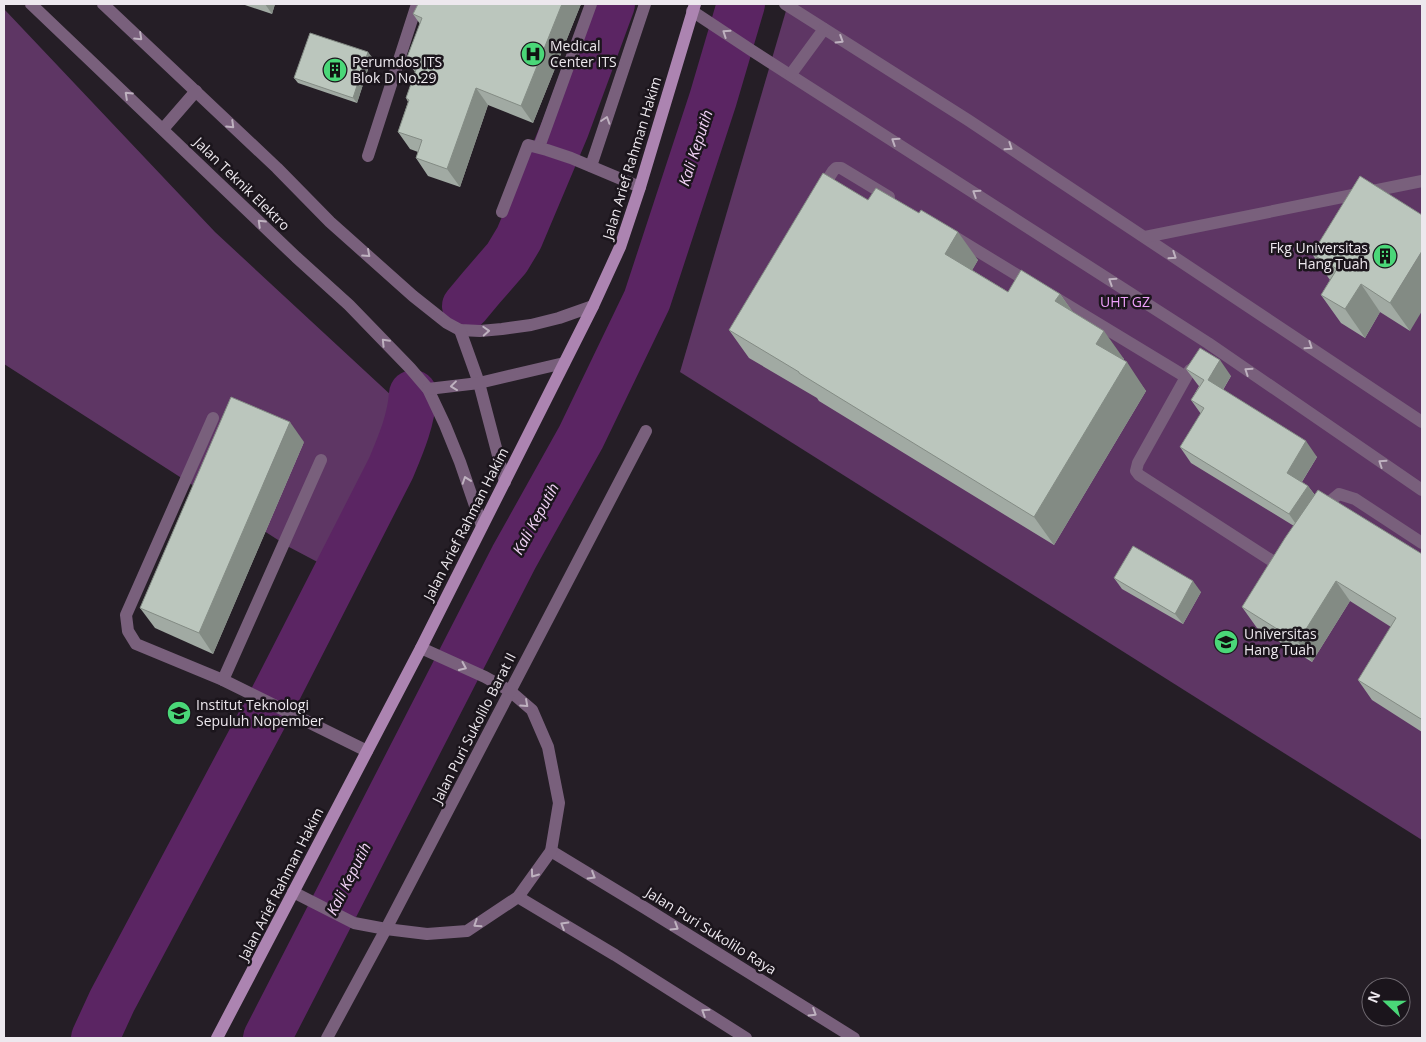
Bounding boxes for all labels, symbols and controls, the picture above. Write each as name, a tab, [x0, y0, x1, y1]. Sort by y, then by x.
one-way arrow	[722, 30, 732, 39]
one-way arrow	[133, 31, 142, 40]
one-way arrow	[835, 33, 844, 43]
place label: Medical Center ITS	[550, 36, 617, 71]
hospital icon: Medical Center ITS	[520, 41, 546, 67]
place label: Perumdos ITS Blok D No.29	[352, 52, 442, 87]
building icon: Perumdos ITS Blok D No.29	[322, 57, 348, 83]
street label: Jalan Arief Rahman Hakim	[597, 74, 665, 244]
one-way arrow	[124, 92, 133, 101]
water label: Kali Keputih	[673, 107, 717, 188]
one-way arrow	[600, 116, 610, 125]
one-way arrow	[226, 119, 235, 128]
street label: Jalan Teknik Elektro	[189, 131, 295, 235]
one-way arrow	[891, 138, 900, 148]
one-way arrow	[1004, 140, 1013, 150]
one-way arrow	[972, 190, 981, 200]
one-way arrow	[258, 220, 267, 229]
place label: Fkg Universitas Hang Tuah	[1270, 238, 1368, 273]
building icon: Fkg Universitas Hang Tuah	[1372, 243, 1398, 269]
one-way arrow	[361, 248, 370, 257]
one-way arrow	[1168, 250, 1177, 259]
one-way arrow	[1109, 278, 1118, 288]
park label: UHT GZ	[1100, 292, 1150, 311]
one-way arrow	[482, 325, 490, 336]
one-way arrow	[381, 339, 390, 348]
one-way arrow	[1303, 340, 1312, 349]
one-way arrow	[1244, 368, 1254, 377]
one-way arrow	[449, 380, 457, 391]
street label: Jalan Arief Rahman Hakim	[418, 444, 512, 605]
one-way arrow	[1378, 460, 1388, 469]
one-way arrow	[462, 476, 472, 485]
water label: Kali Keputih	[507, 479, 563, 558]
place label: Universitas Hang Tuah	[1244, 624, 1317, 659]
school or university icon: Universitas Hang Tuah	[1213, 629, 1239, 655]
street label: Jalan Puri Sukolilo Barat II	[426, 649, 520, 808]
one-way arrow	[458, 660, 467, 671]
place label: Institut Teknologi Sepuluh Nopember	[196, 695, 324, 730]
one-way arrow	[520, 698, 529, 707]
school or university icon: Institut Teknologi Sepuluh Nopember	[166, 700, 192, 726]
street label: Jalan Arief Rahman Hakim	[233, 804, 327, 965]
water label: Kali Keputih	[321, 839, 375, 918]
one-way arrow	[532, 868, 540, 877]
one-way arrow	[587, 870, 596, 880]
street label: Jalan Puri Sukolilo Raya	[641, 881, 780, 979]
one-way arrow	[474, 918, 483, 927]
one-way arrow	[670, 920, 679, 930]
one-way arrow	[561, 921, 570, 931]
north arrow	[1361, 977, 1411, 1027]
text: N	[1363, 988, 1384, 1006]
one-way arrow	[808, 1007, 817, 1016]
one-way arrow	[701, 1009, 711, 1018]

